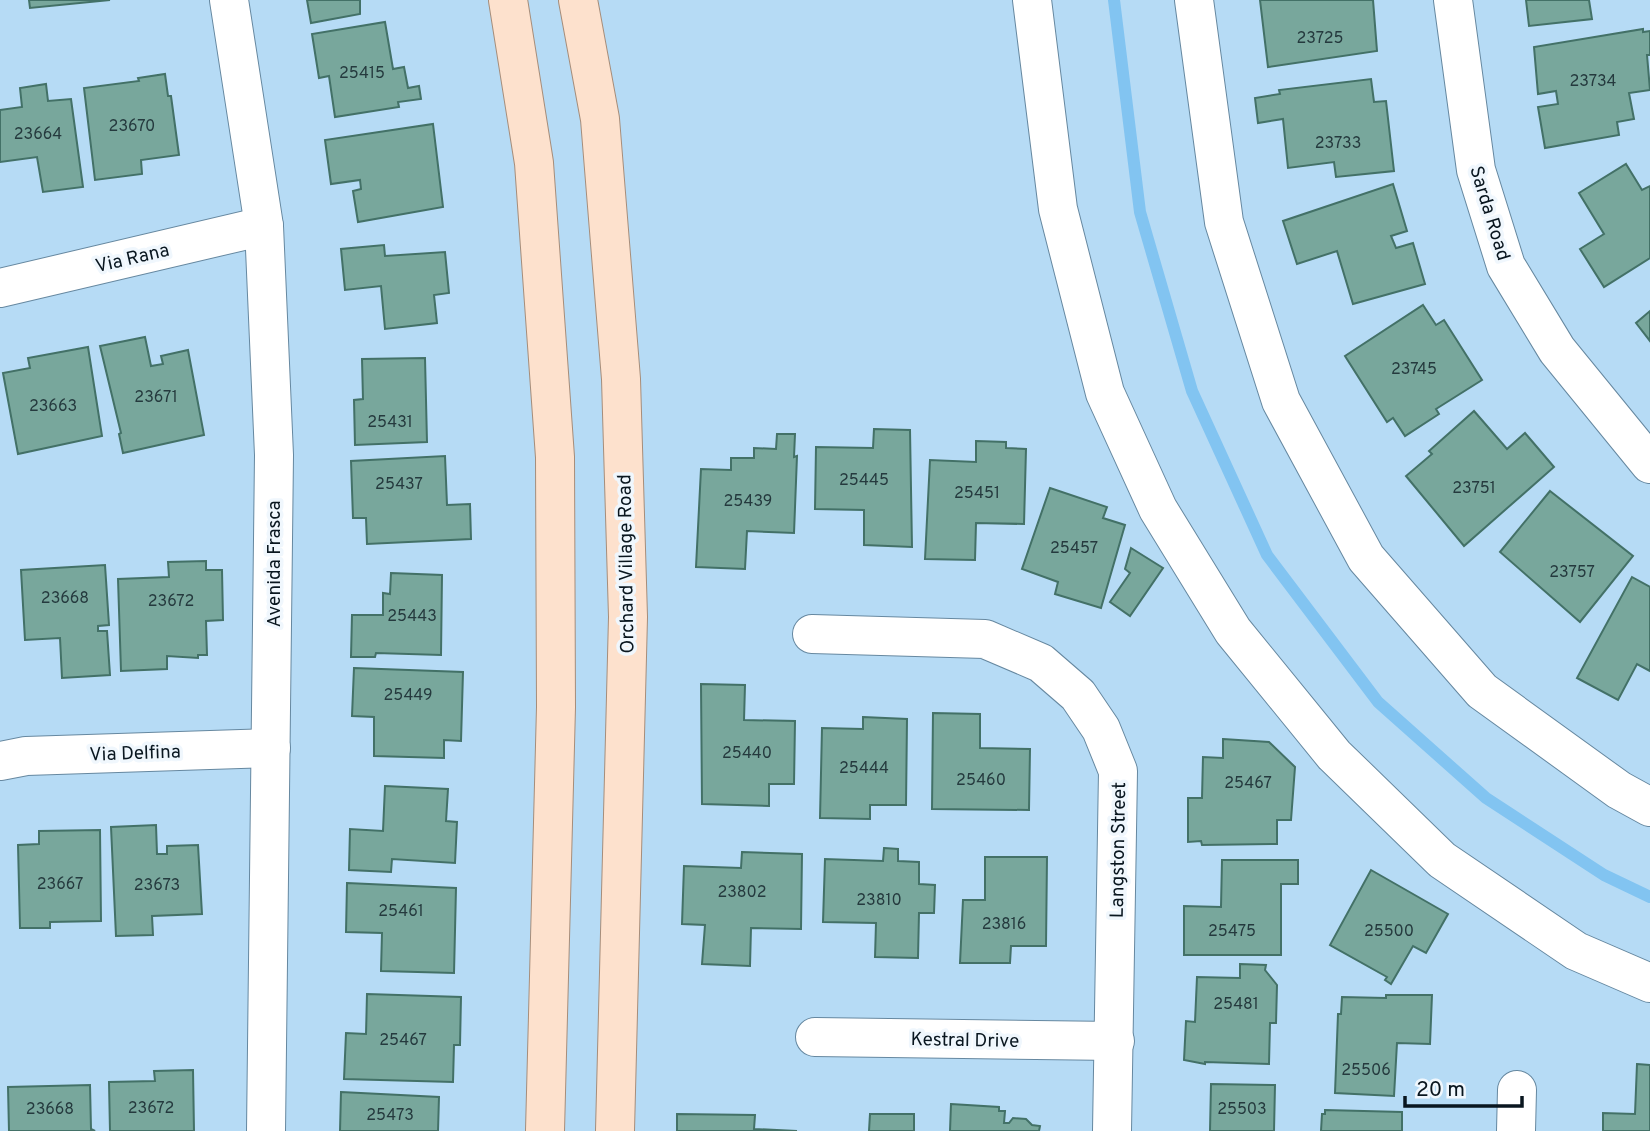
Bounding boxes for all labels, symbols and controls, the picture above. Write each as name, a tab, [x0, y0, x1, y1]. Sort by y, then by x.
house number: 23725	[1296, 29, 1344, 49]
house number: 25415	[339, 64, 385, 84]
house number: 23734	[1570, 72, 1617, 92]
house number: 23670	[109, 117, 155, 137]
house number: 23664	[14, 125, 62, 145]
house number: 23733	[1315, 134, 1361, 154]
street label: Sarda Road	[1463, 163, 1515, 264]
street label: Via Rana	[93, 239, 172, 279]
house number: 23745	[1391, 360, 1437, 380]
house number: 23671	[134, 388, 178, 408]
house number: 23663	[29, 397, 77, 417]
house number: 25431	[367, 413, 413, 433]
house number: 25445	[839, 471, 889, 491]
street label: Orchard Village Road	[613, 474, 641, 654]
house number: 25437	[375, 475, 423, 495]
house number: 23751	[1452, 479, 1496, 499]
house number: 25451	[954, 484, 1000, 504]
house number: 25439	[724, 492, 772, 512]
street label: Avenida Frasca	[263, 501, 287, 627]
house number: 25457	[1050, 539, 1098, 559]
house number: 23757	[1549, 563, 1595, 583]
house number: 23668	[41, 589, 89, 609]
house number: 23672	[148, 592, 194, 612]
house number: 25443	[387, 607, 437, 627]
house number: 25449	[383, 686, 433, 706]
street label: Via Delfina	[89, 740, 181, 768]
house number: 25440	[722, 744, 772, 764]
house number: 25444	[839, 759, 889, 779]
house number: 25460	[956, 771, 1006, 791]
house number: 25467	[1224, 774, 1272, 794]
street label: Langston Street	[1106, 782, 1132, 918]
house number: 23667	[37, 875, 83, 895]
house number: 23673	[134, 876, 180, 896]
house number: 23802	[717, 883, 767, 903]
house number: 23810	[856, 891, 902, 911]
house number: 25461	[378, 902, 424, 922]
house number: 23816	[982, 915, 1026, 935]
house number: 25475	[1208, 922, 1256, 942]
house number: 25500	[1364, 922, 1414, 942]
house number: 25481	[1213, 995, 1259, 1015]
street label: Kestral Drive	[910, 1028, 1020, 1054]
house number: 25467	[379, 1031, 427, 1051]
house number: 25506	[1341, 1061, 1391, 1081]
scale bar	[1405, 1064, 1522, 1108]
text: 20 m	[1416, 1077, 1465, 1104]
house number: 23672	[128, 1099, 174, 1119]
house number: 23668	[26, 1100, 74, 1120]
house number: 25503	[1217, 1100, 1267, 1120]
house number: 25473	[366, 1106, 414, 1126]

